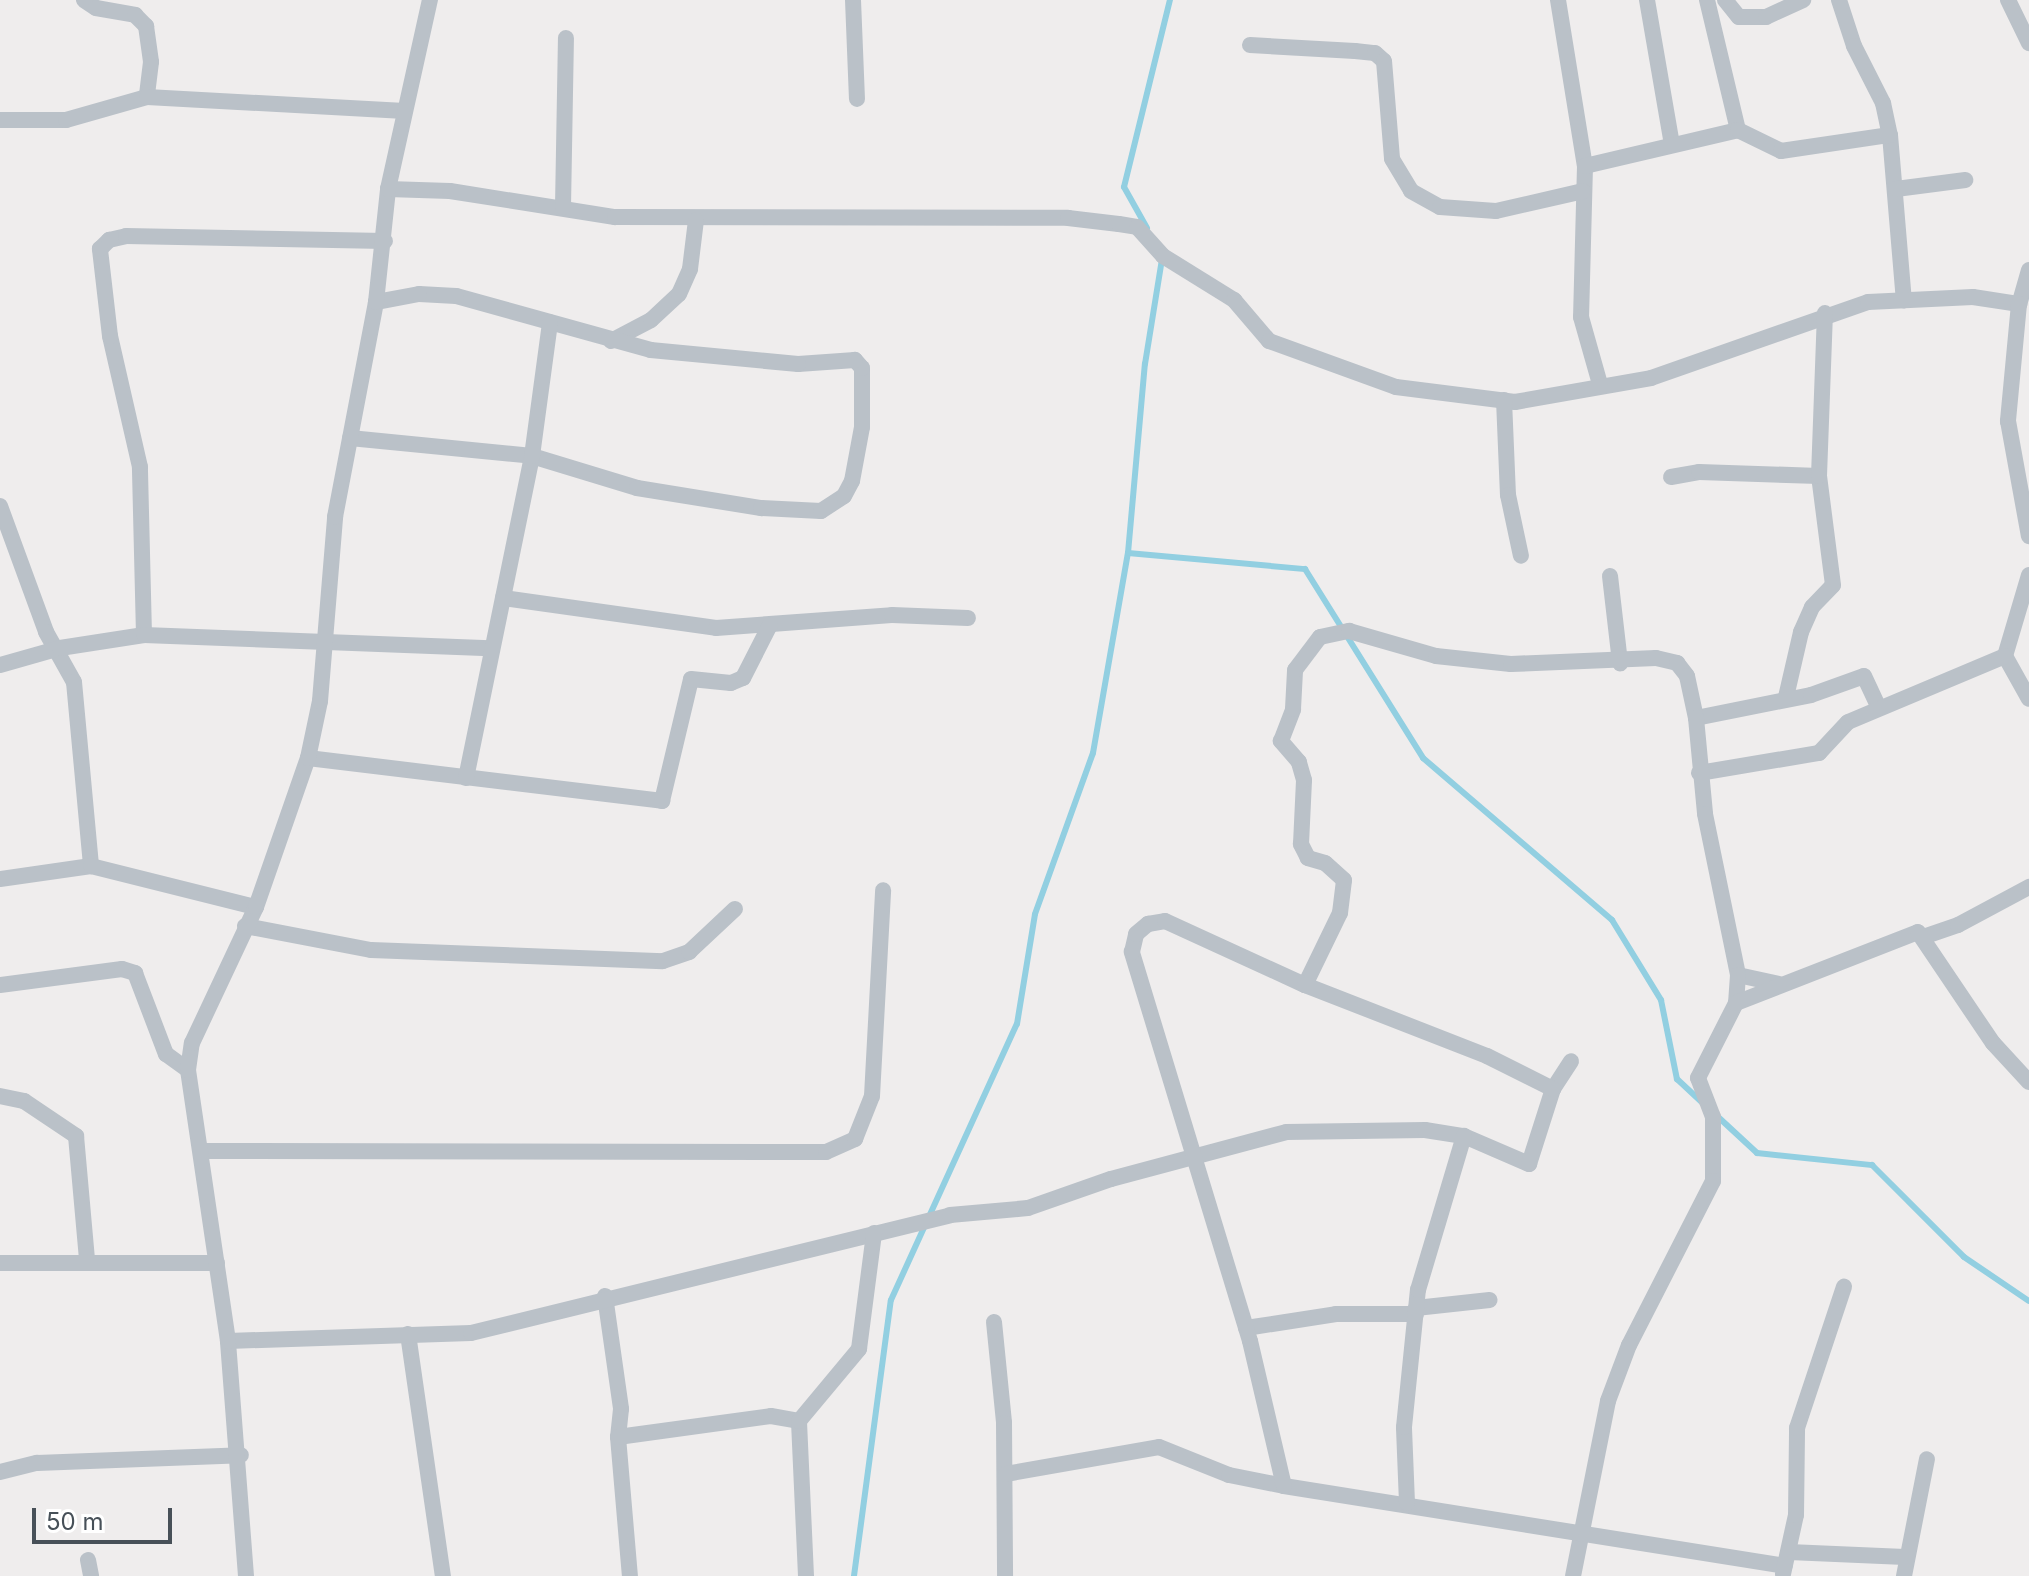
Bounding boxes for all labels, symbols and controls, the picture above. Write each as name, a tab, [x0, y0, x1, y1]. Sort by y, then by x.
scale bar	[36, 1492, 176, 1542]
text: 50 m	[46, 1507, 104, 1536]

